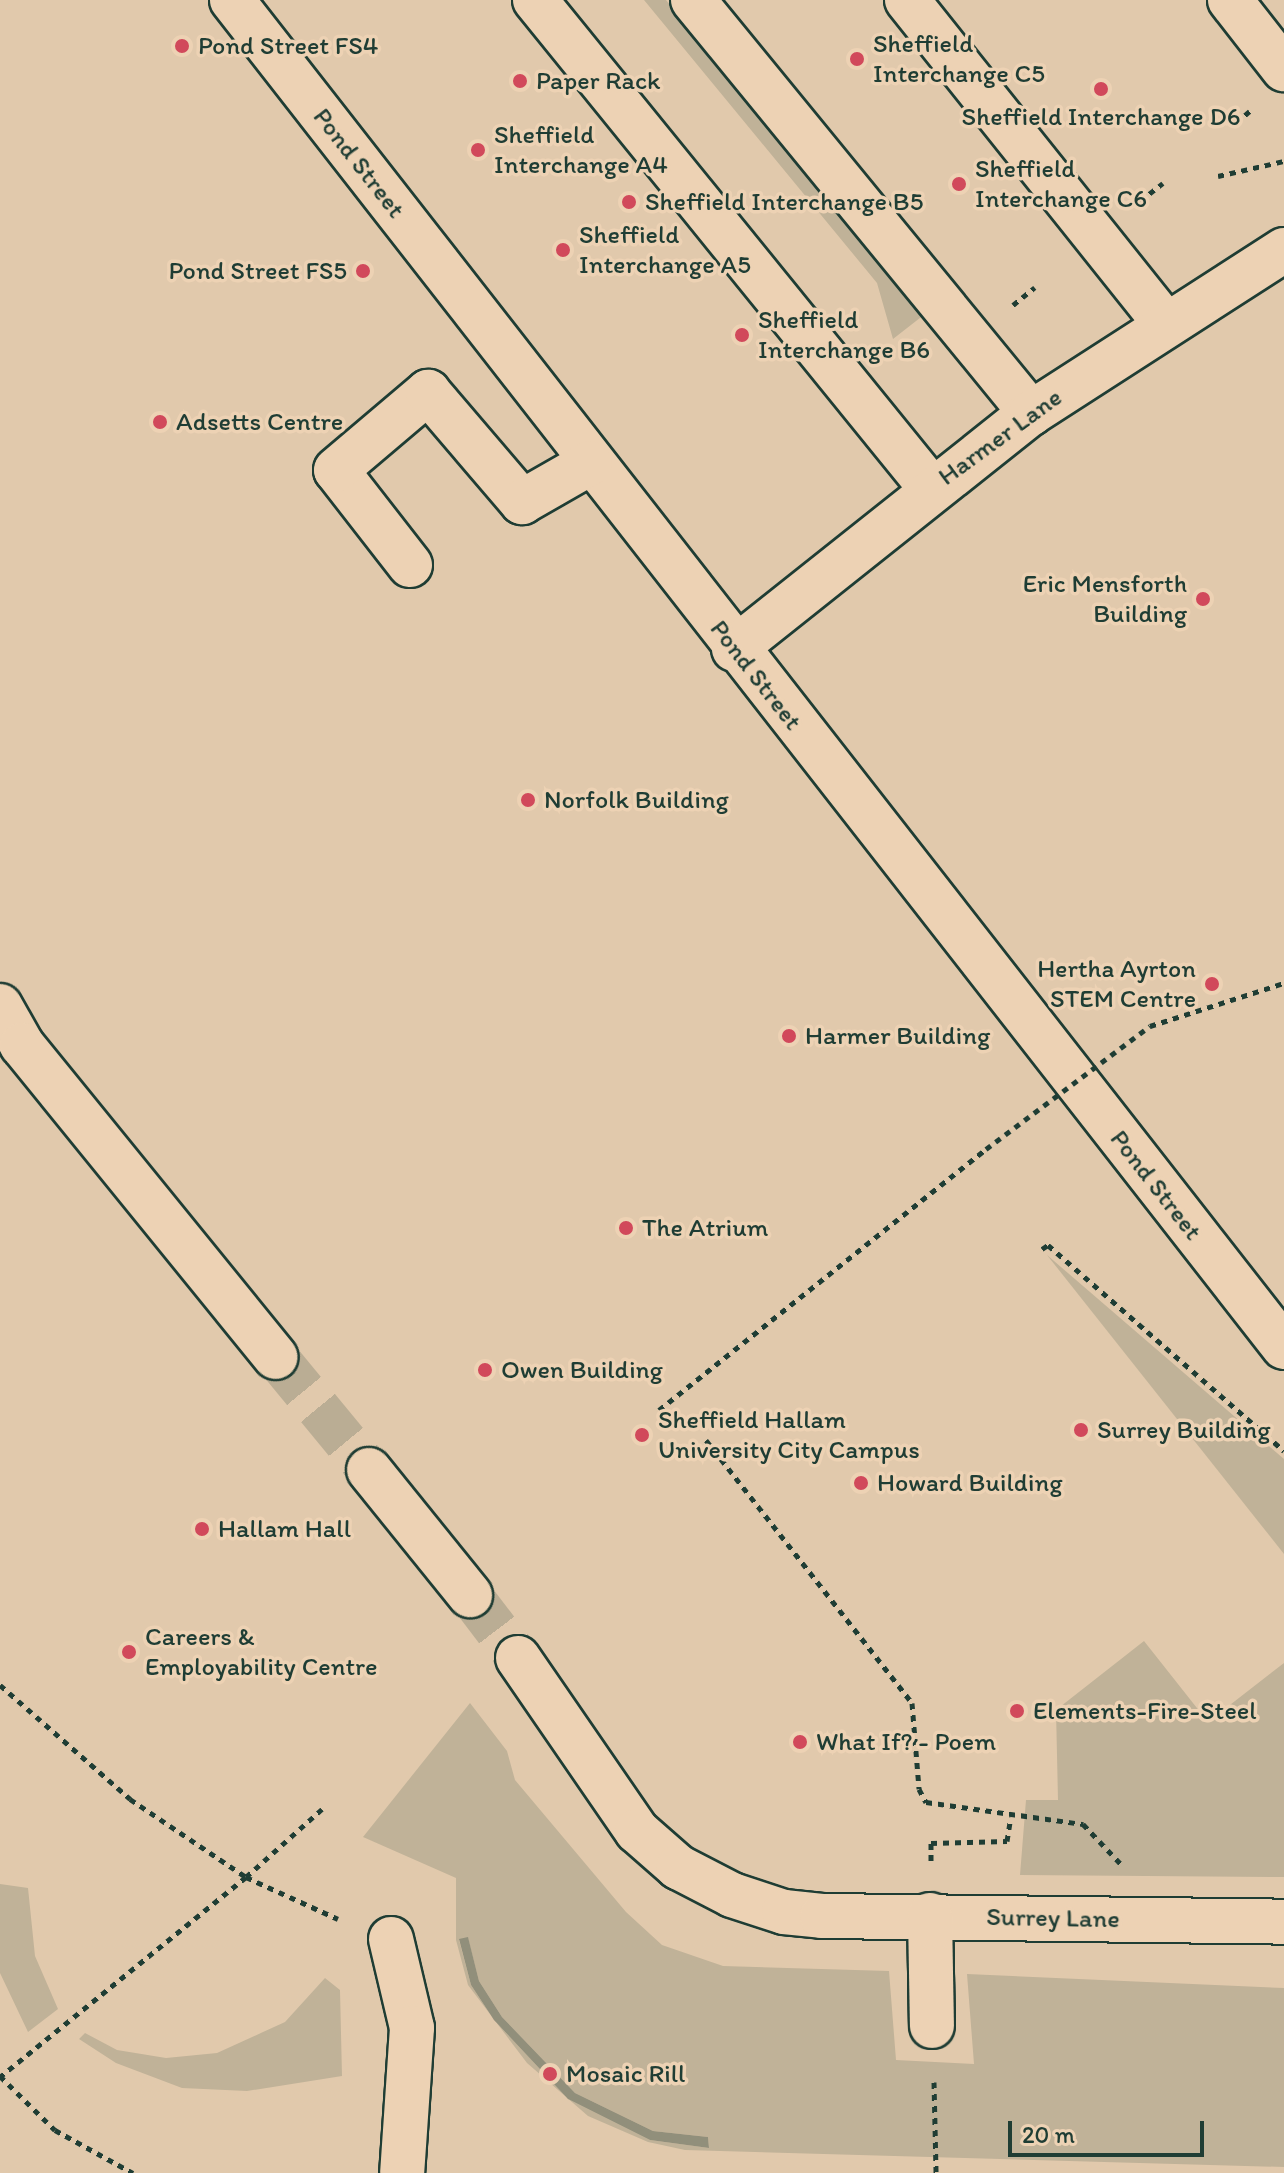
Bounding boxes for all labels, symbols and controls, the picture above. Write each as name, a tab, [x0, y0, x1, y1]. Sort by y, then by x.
place label: Sheffield Interchange C5	[873, 28, 1045, 90]
place label: Pond Street FS4	[198, 30, 378, 62]
marker: Pond Street FS4	[173, 37, 191, 55]
marker: Sheffield Interchange C5	[848, 50, 866, 68]
place label: Paper Rack	[536, 65, 660, 97]
marker: Paper Rack	[511, 72, 529, 90]
marker: Sheffield Interchange D6	[1092, 80, 1110, 98]
place label: Sheffield Interchange D6	[962, 101, 1240, 133]
street label: Pond Street	[307, 102, 411, 224]
place label: Sheffield Interchange A4	[494, 119, 668, 180]
marker: Sheffield Interchange A4	[469, 141, 487, 159]
place label: Sheffield Interchange C6	[975, 153, 1147, 214]
marker: Sheffield Interchange C6	[950, 175, 968, 193]
place label: Sheffield Interchange B5	[645, 186, 923, 218]
marker: Sheffield Interchange B5	[620, 193, 638, 211]
place label: Sheffield Interchange A5	[579, 219, 751, 280]
marker: Sheffield Interchange A5	[554, 241, 572, 259]
place label: Pond Street FS5	[169, 255, 347, 287]
marker: Pond Street FS5	[354, 262, 372, 280]
place label: Sheffield Interchange B6	[758, 304, 930, 366]
marker: Sheffield Interchange B6	[733, 326, 751, 344]
street label: Harmer Lane	[932, 382, 1068, 492]
place label: Adsetts Centre	[176, 406, 343, 438]
marker: Adsetts Centre	[151, 413, 169, 431]
place label: Eric Mensforth Building	[1022, 568, 1187, 630]
marker: Eric Mensforth Building	[1194, 590, 1212, 608]
street label: Pond Street	[704, 614, 808, 736]
place label: Norfolk Building	[544, 784, 729, 816]
marker: Norfolk Building	[519, 791, 537, 809]
place label: Hertha Ayrton STEM Centre	[1037, 953, 1196, 1014]
marker: Hertha Ayrton STEM Centre	[1203, 975, 1221, 993]
place label: Harmer Building	[805, 1020, 990, 1052]
marker: Harmer Building	[780, 1027, 798, 1045]
street label: Pond Street	[1104, 1124, 1208, 1246]
place label: The Atrium	[642, 1212, 768, 1244]
marker: The Atrium	[617, 1219, 635, 1237]
place label: Owen Building	[501, 1354, 663, 1386]
marker: Owen Building	[476, 1361, 494, 1379]
place label: Sheffield Hallam University City Campus	[658, 1404, 919, 1466]
place label: Surrey Building	[1097, 1414, 1270, 1446]
marker: Surrey Building	[1072, 1421, 1090, 1439]
marker: Sheffield Hallam University City Campus	[633, 1426, 651, 1444]
place label: Howard Building	[877, 1467, 1062, 1499]
marker: Howard Building	[852, 1474, 870, 1492]
place label: Hallam Hall	[218, 1513, 351, 1545]
marker: Hallam Hall	[193, 1520, 211, 1538]
place label: Careers & Employability Centre	[145, 1621, 378, 1682]
marker: Careers & Employability Centre	[120, 1643, 138, 1661]
place label: Elements-Fire-Steel	[1033, 1695, 1257, 1727]
marker: Elements-Fire-Steel	[1008, 1702, 1026, 1720]
place label: What If? - Poem	[816, 1726, 996, 1758]
marker: What If? - Poem	[791, 1733, 809, 1751]
street label: Surrey Lane	[986, 1901, 1120, 1935]
place label: Mosaic Rill	[566, 2058, 685, 2090]
marker: Mosaic Rill	[541, 2065, 559, 2083]
scale bar	[1012, 2105, 1208, 2155]
text: 20 m	[1022, 2120, 1075, 2149]

